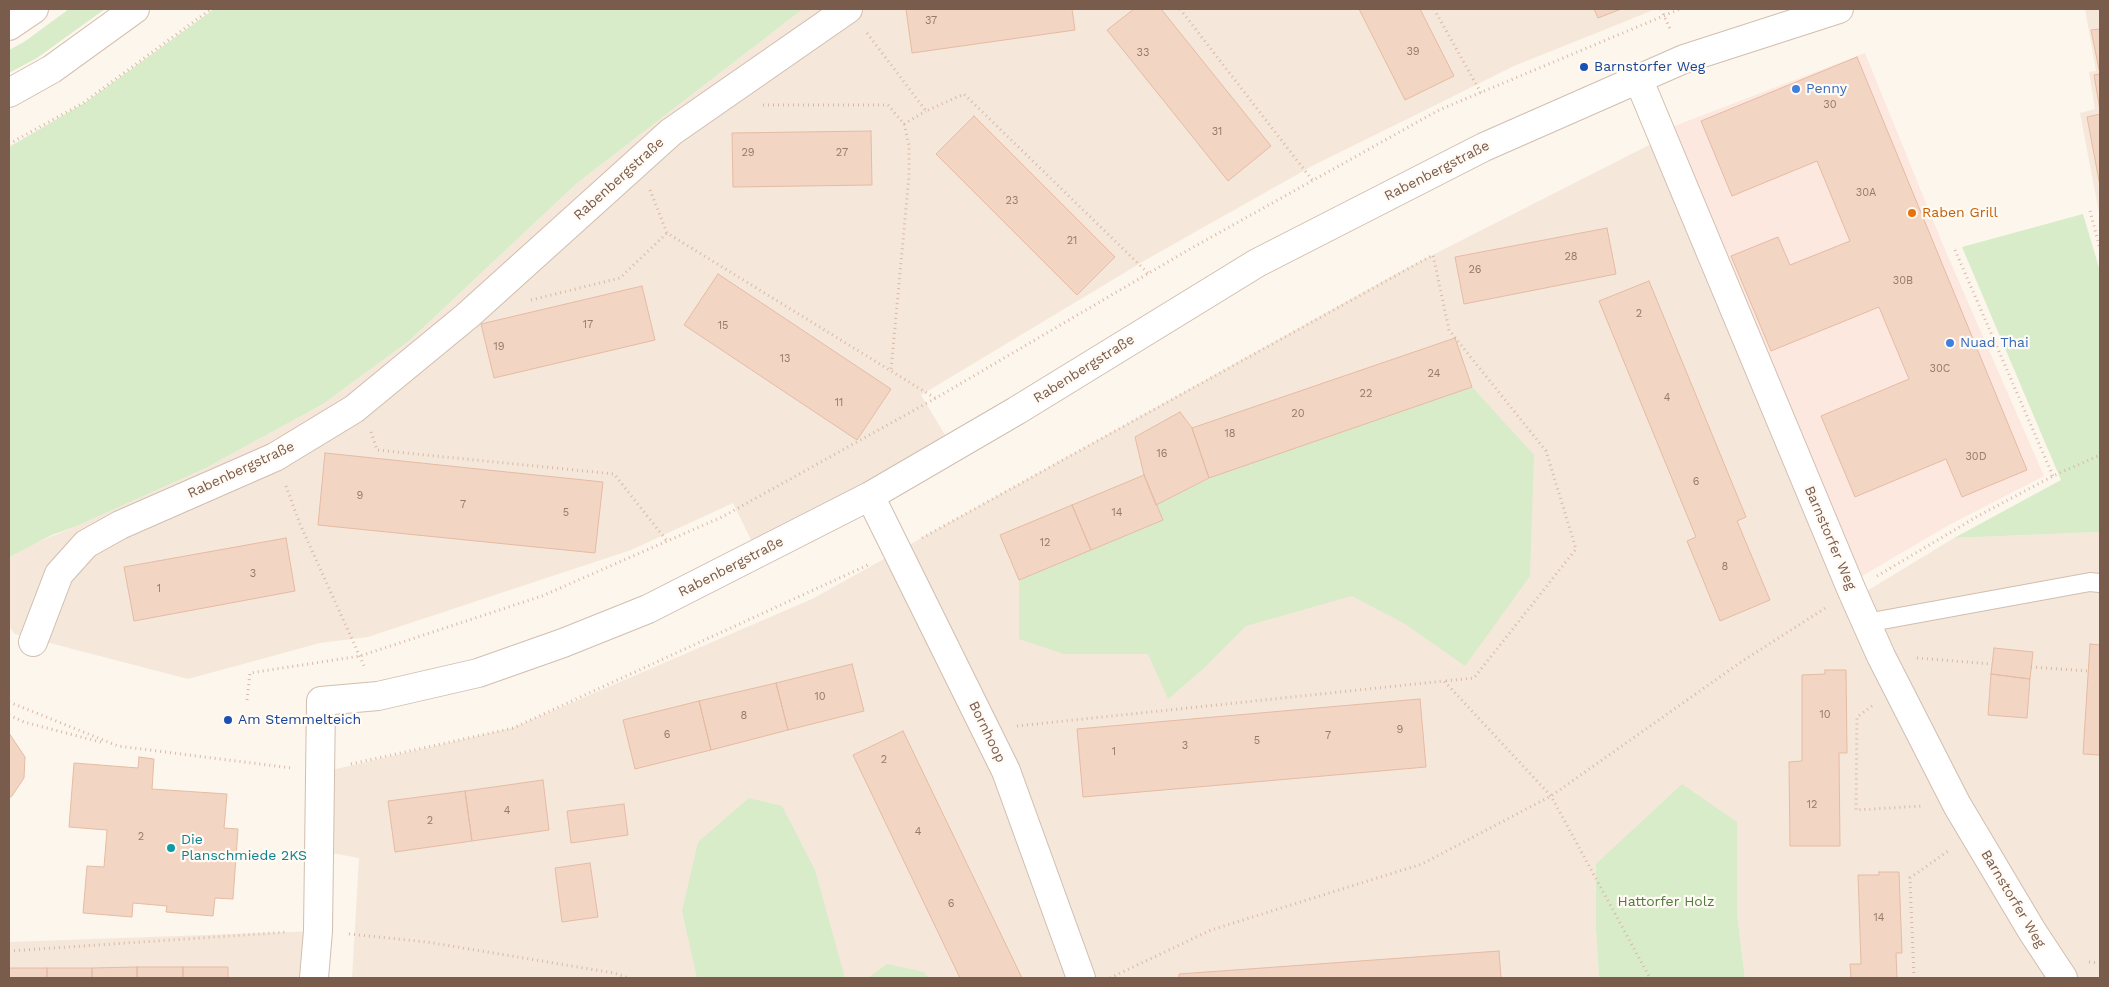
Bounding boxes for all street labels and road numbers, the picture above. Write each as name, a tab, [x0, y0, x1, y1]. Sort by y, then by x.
street label: Rabenbergstraße	[570, 134, 668, 224]
street label: Rabenbergstraße	[1382, 137, 1492, 205]
street label: Rabenbergstraße	[1030, 331, 1138, 407]
street label: Rabenbergstraße	[185, 438, 297, 502]
street label: Barnstorfer Weg	[1801, 484, 1859, 592]
street label: Rabenbergstraße	[676, 533, 786, 601]
street label: Bornhoop	[965, 699, 1009, 765]
street label: Barnstorfer Weg	[1977, 847, 2049, 951]

